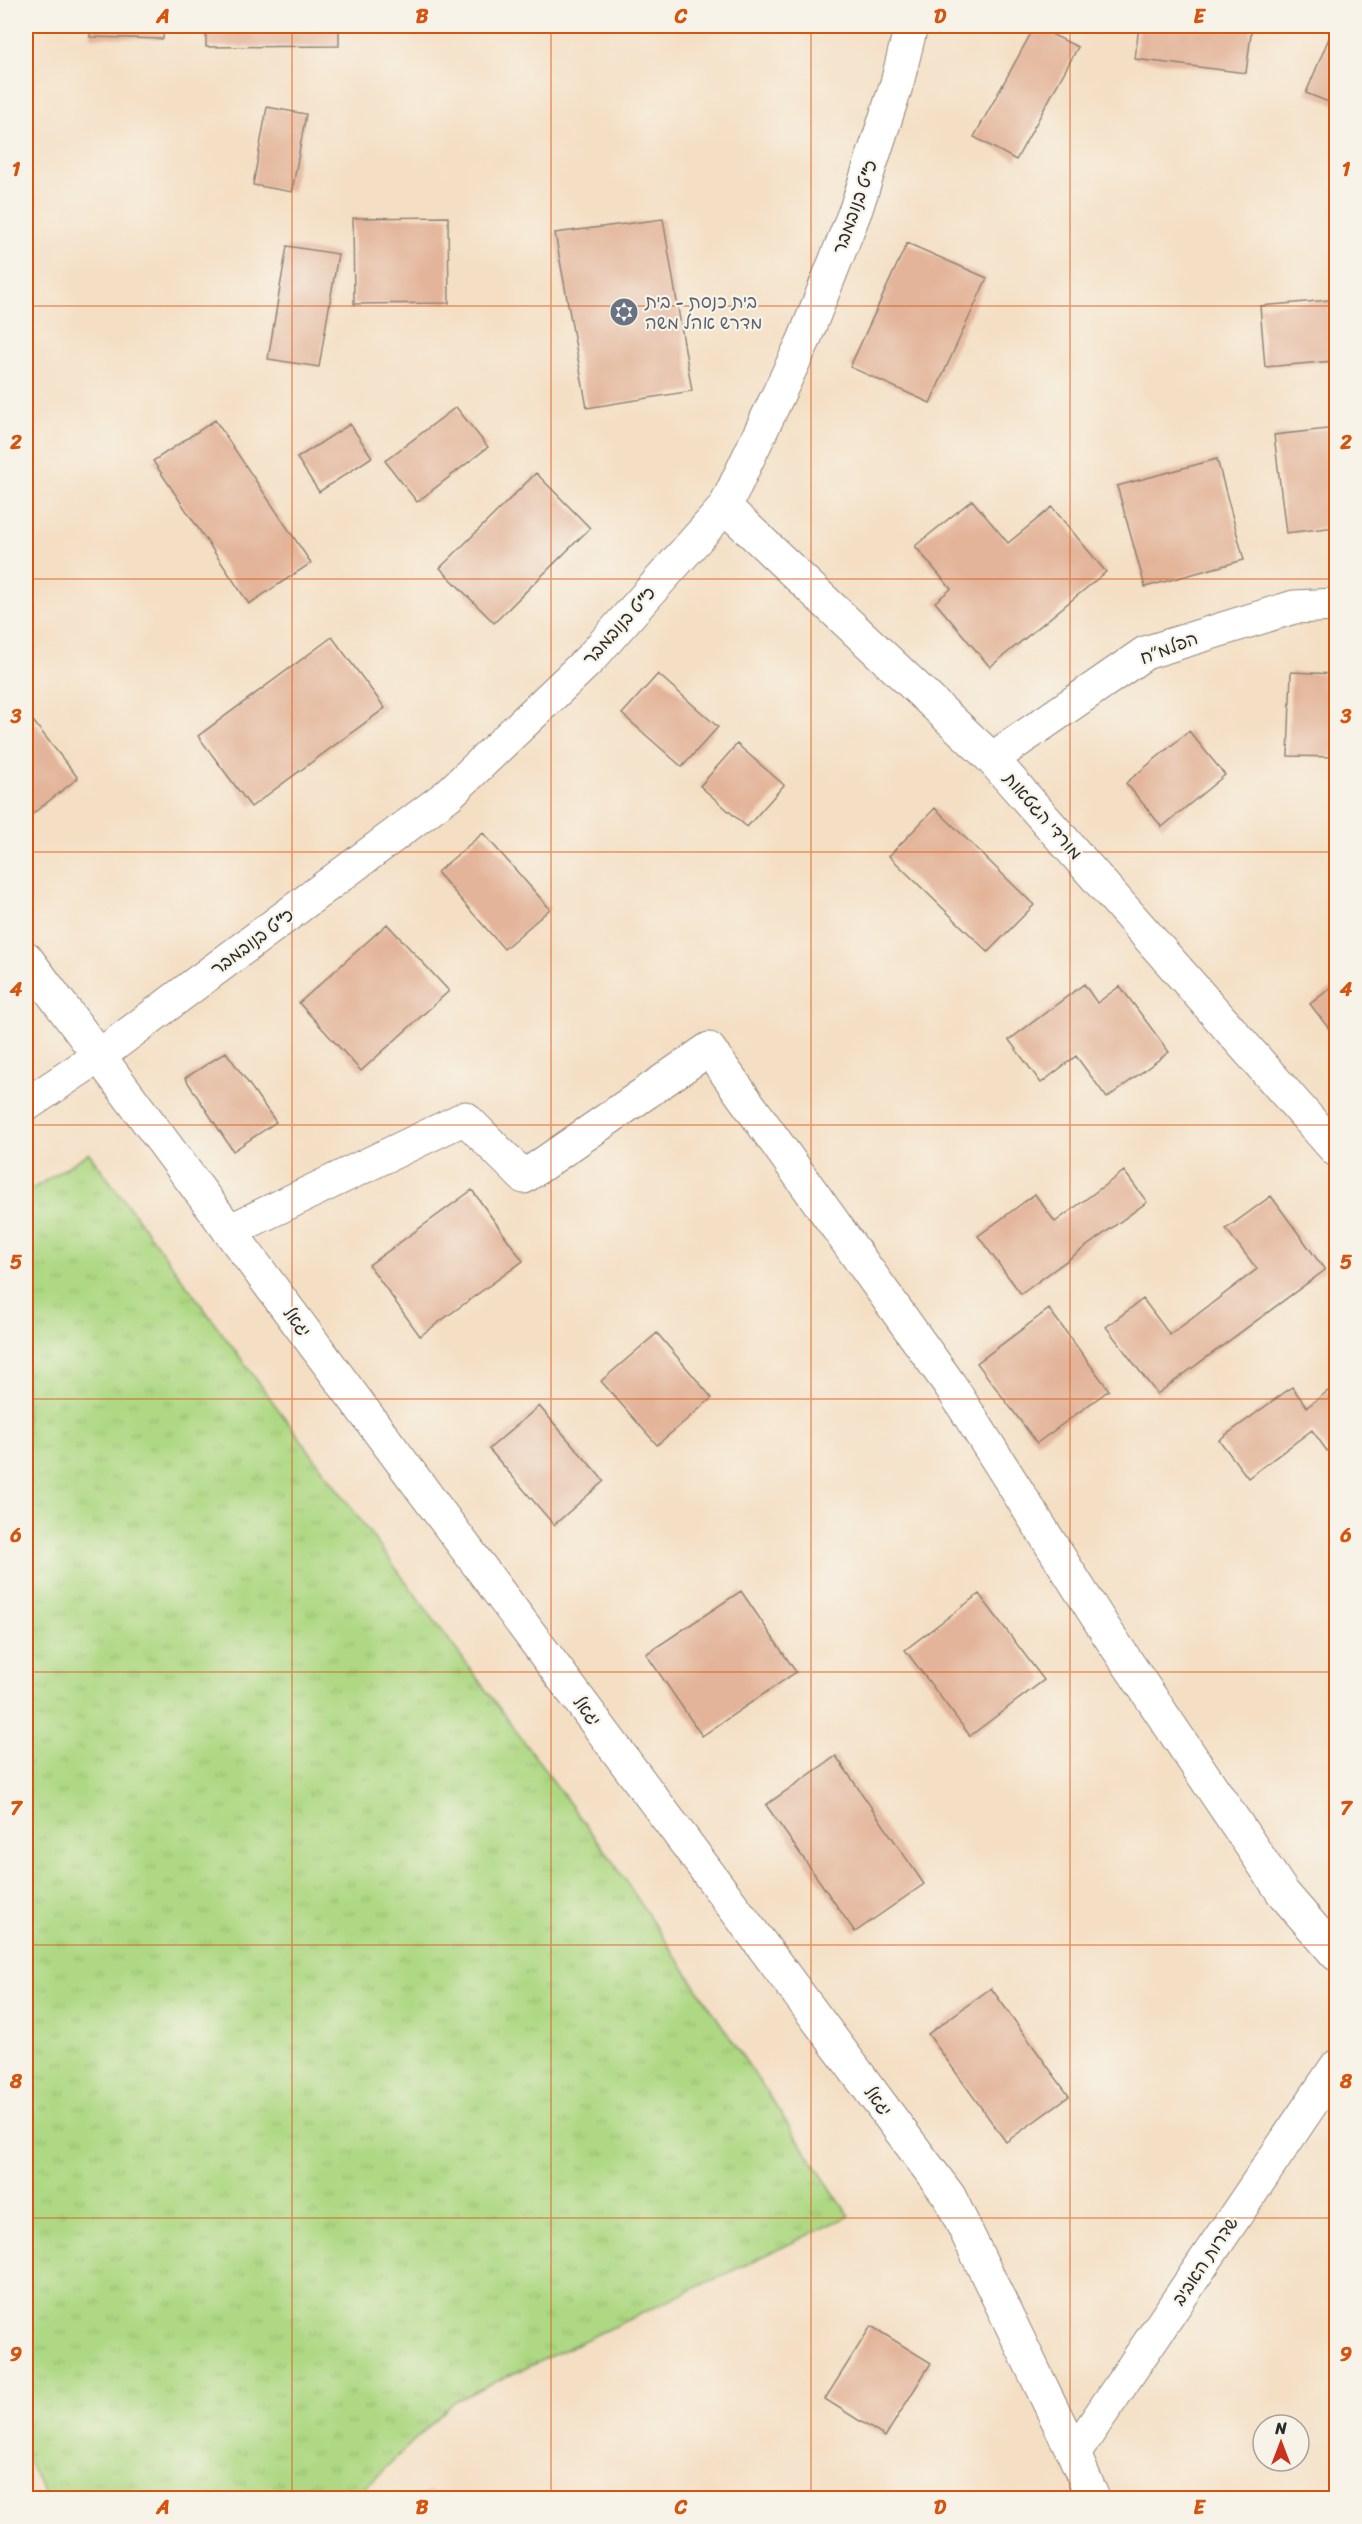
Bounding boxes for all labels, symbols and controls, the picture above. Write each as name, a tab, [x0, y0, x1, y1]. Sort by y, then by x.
text: A	[155, 0, 170, 34]
text: B	[416, 0, 429, 34]
text: C	[674, 0, 688, 34]
text: D	[934, 0, 947, 34]
text: E	[1193, 0, 1206, 34]
text: 1	[12, 152, 21, 187]
text: 1	[1342, 152, 1351, 187]
street label: כ"ט בנובמבר	[823, 155, 887, 259]
place label: בית כנסת - בית מדרש אהל משה	[644, 286, 763, 339]
synagogue icon: בית כנסת - בית מדרש אהל משה	[608, 296, 640, 328]
text: 2	[9, 425, 22, 460]
text: 2	[1339, 425, 1352, 460]
street label: כ"ט בנובמבר	[574, 579, 664, 673]
street label: הפלמ״ח	[1135, 622, 1203, 674]
text: 3	[10, 699, 22, 734]
text: 3	[1340, 699, 1352, 734]
street label: מורדי הגטאות	[995, 764, 1091, 867]
street label: כ"ט בנובמבר	[203, 900, 301, 984]
text: 4	[9, 972, 23, 1007]
text: 4	[1339, 972, 1353, 1007]
text: 5	[10, 1245, 22, 1280]
text: 5	[1340, 1245, 1352, 1280]
street label: יגאל	[274, 1299, 320, 1345]
text: 6	[9, 1518, 22, 1553]
text: 6	[1339, 1518, 1352, 1553]
street label: יגאל	[564, 1688, 610, 1734]
text: 7	[10, 1791, 23, 1826]
text: 7	[1340, 1791, 1353, 1826]
text: 8	[9, 2064, 23, 2099]
text: 8	[1339, 2064, 1353, 2099]
street label: יגאל	[855, 2078, 901, 2124]
street label: שדרות האביב	[1163, 2210, 1247, 2312]
text: 9	[10, 2337, 22, 2372]
text: 9	[1340, 2337, 1352, 2372]
north arrow	[1251, 2413, 1311, 2473]
text: N	[1274, 2414, 1287, 2443]
text: A	[155, 2490, 170, 2524]
text: B	[416, 2490, 429, 2524]
text: C	[674, 2490, 688, 2524]
text: D	[934, 2490, 947, 2524]
text: E	[1193, 2490, 1206, 2524]

